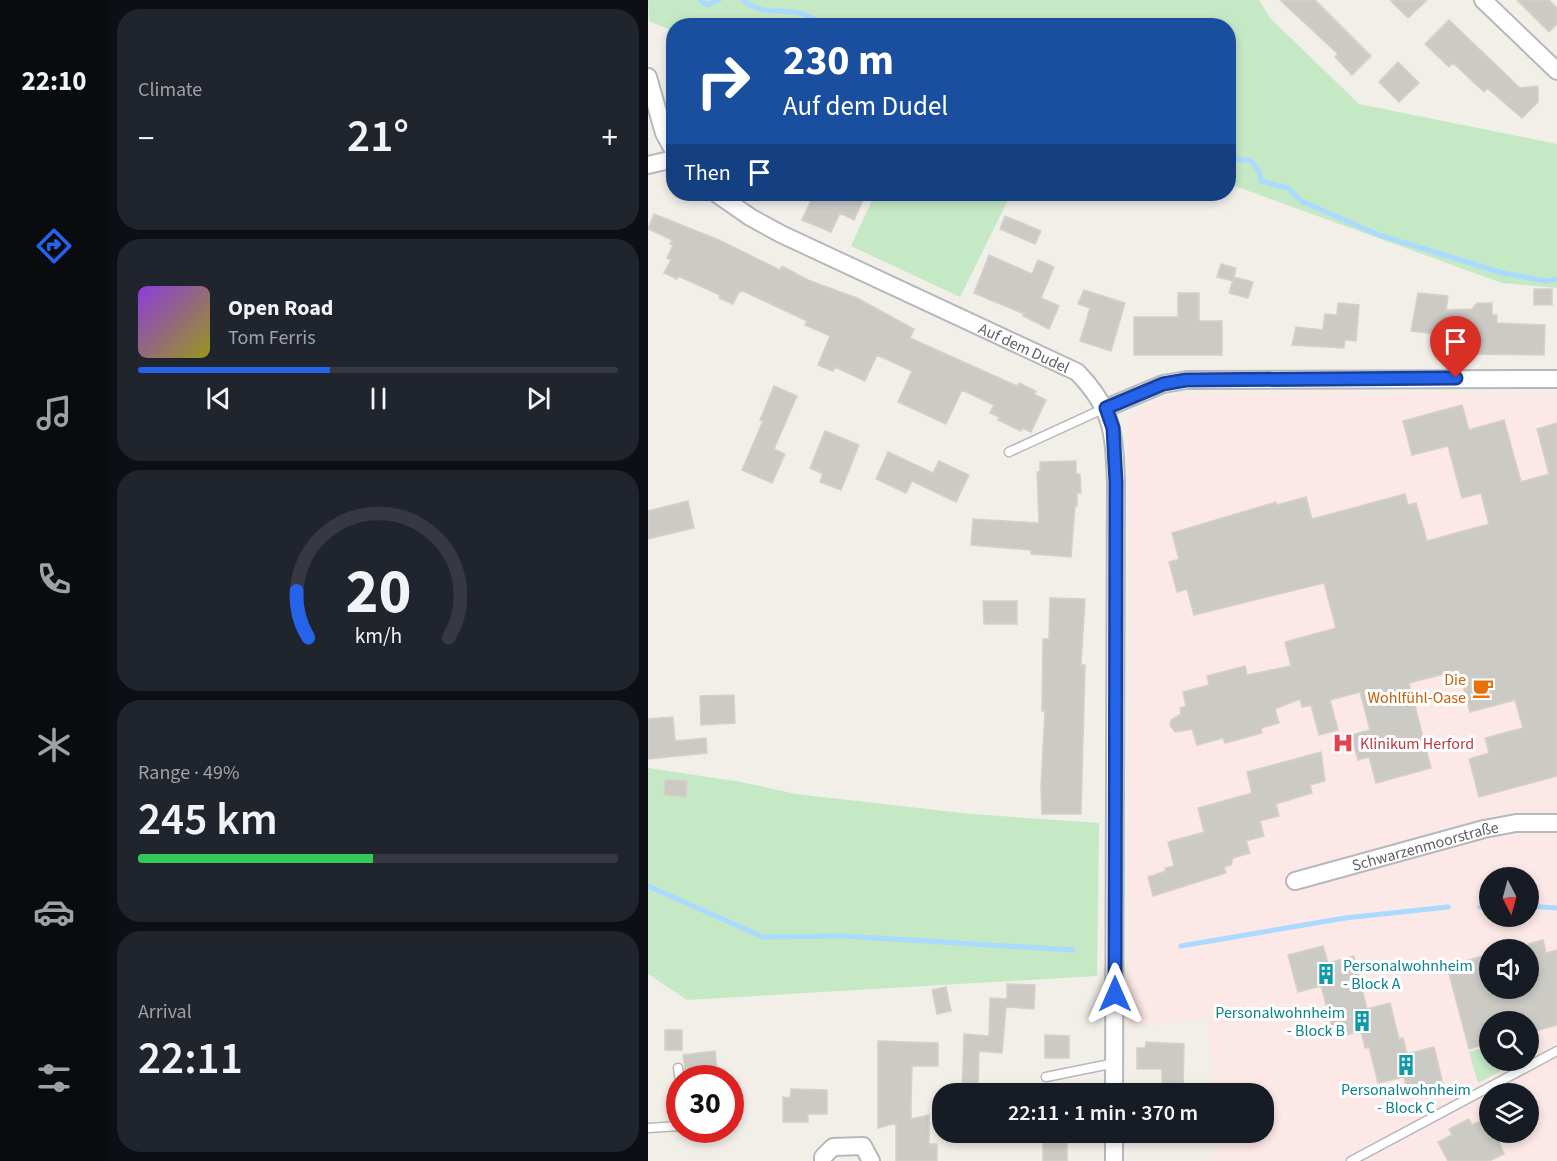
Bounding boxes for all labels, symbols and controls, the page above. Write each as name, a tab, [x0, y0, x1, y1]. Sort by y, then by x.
text: 230 m	[783, 31, 894, 91]
icon: right	[684, 42, 762, 120]
text: 22:10	[21, 62, 87, 101]
text: Climate	[138, 76, 202, 104]
text: Auf dem Dudel	[783, 87, 948, 126]
text: 21°	[347, 105, 409, 169]
text: −	[138, 115, 154, 162]
text: +	[602, 115, 618, 162]
icon: arrive	[743, 156, 776, 189]
text: Then	[684, 157, 731, 189]
icon: directions	[33, 225, 75, 267]
text: Open Road	[228, 292, 333, 324]
pin	[1430, 316, 1481, 378]
street label: Auf dem Dudel	[975, 318, 1073, 379]
text: Tom Ferris	[228, 324, 316, 352]
icon: arrive	[1439, 325, 1472, 358]
icon: previous	[202, 382, 235, 415]
icon: pause	[362, 382, 395, 415]
icon: next	[522, 382, 555, 415]
icon: music	[33, 392, 75, 434]
text: 20	[345, 548, 411, 637]
icon: phone	[33, 558, 75, 600]
text: km/h	[354, 621, 402, 652]
place label: Die Wohlfühl-Oase	[1368, 669, 1466, 709]
cafe icon: Die Wohlfühl-Oase	[1471, 676, 1495, 700]
icon: climate	[33, 724, 75, 766]
hospital icon: Klinikum Herford	[1331, 731, 1355, 755]
place label: Klinikum Herford	[1360, 733, 1474, 755]
text: Range · 49%	[138, 759, 239, 787]
text: 245 km	[138, 788, 278, 852]
street label: Schwarzenmoorstraße	[1350, 816, 1501, 877]
north arrow	[1479, 867, 1539, 927]
map controls	[1479, 867, 1539, 1143]
icon: car	[33, 891, 75, 933]
button: sound	[1479, 939, 1539, 999]
place label: Personalwohnheim - Block A	[1343, 955, 1473, 995]
position arrow	[1083, 962, 1147, 1026]
building icon: Personalwohnheim - Block A	[1314, 962, 1338, 986]
text: Arrival	[138, 998, 192, 1026]
place label: Personalwohnheim - Block B	[1215, 1002, 1345, 1042]
building icon: Personalwohnheim - Block B	[1350, 1009, 1374, 1033]
button: search	[1479, 1011, 1539, 1071]
text: 22:11	[138, 1027, 243, 1091]
building icon: Personalwohnheim - Block C	[1394, 1053, 1418, 1077]
icon: filters	[33, 1057, 75, 1099]
speed limit sign: 30	[666, 1065, 744, 1143]
place label: Personalwohnheim - Block C	[1341, 1079, 1471, 1119]
button: layers	[1479, 1083, 1539, 1143]
text: 22:11 · 1 min · 370 m	[1008, 1097, 1198, 1129]

